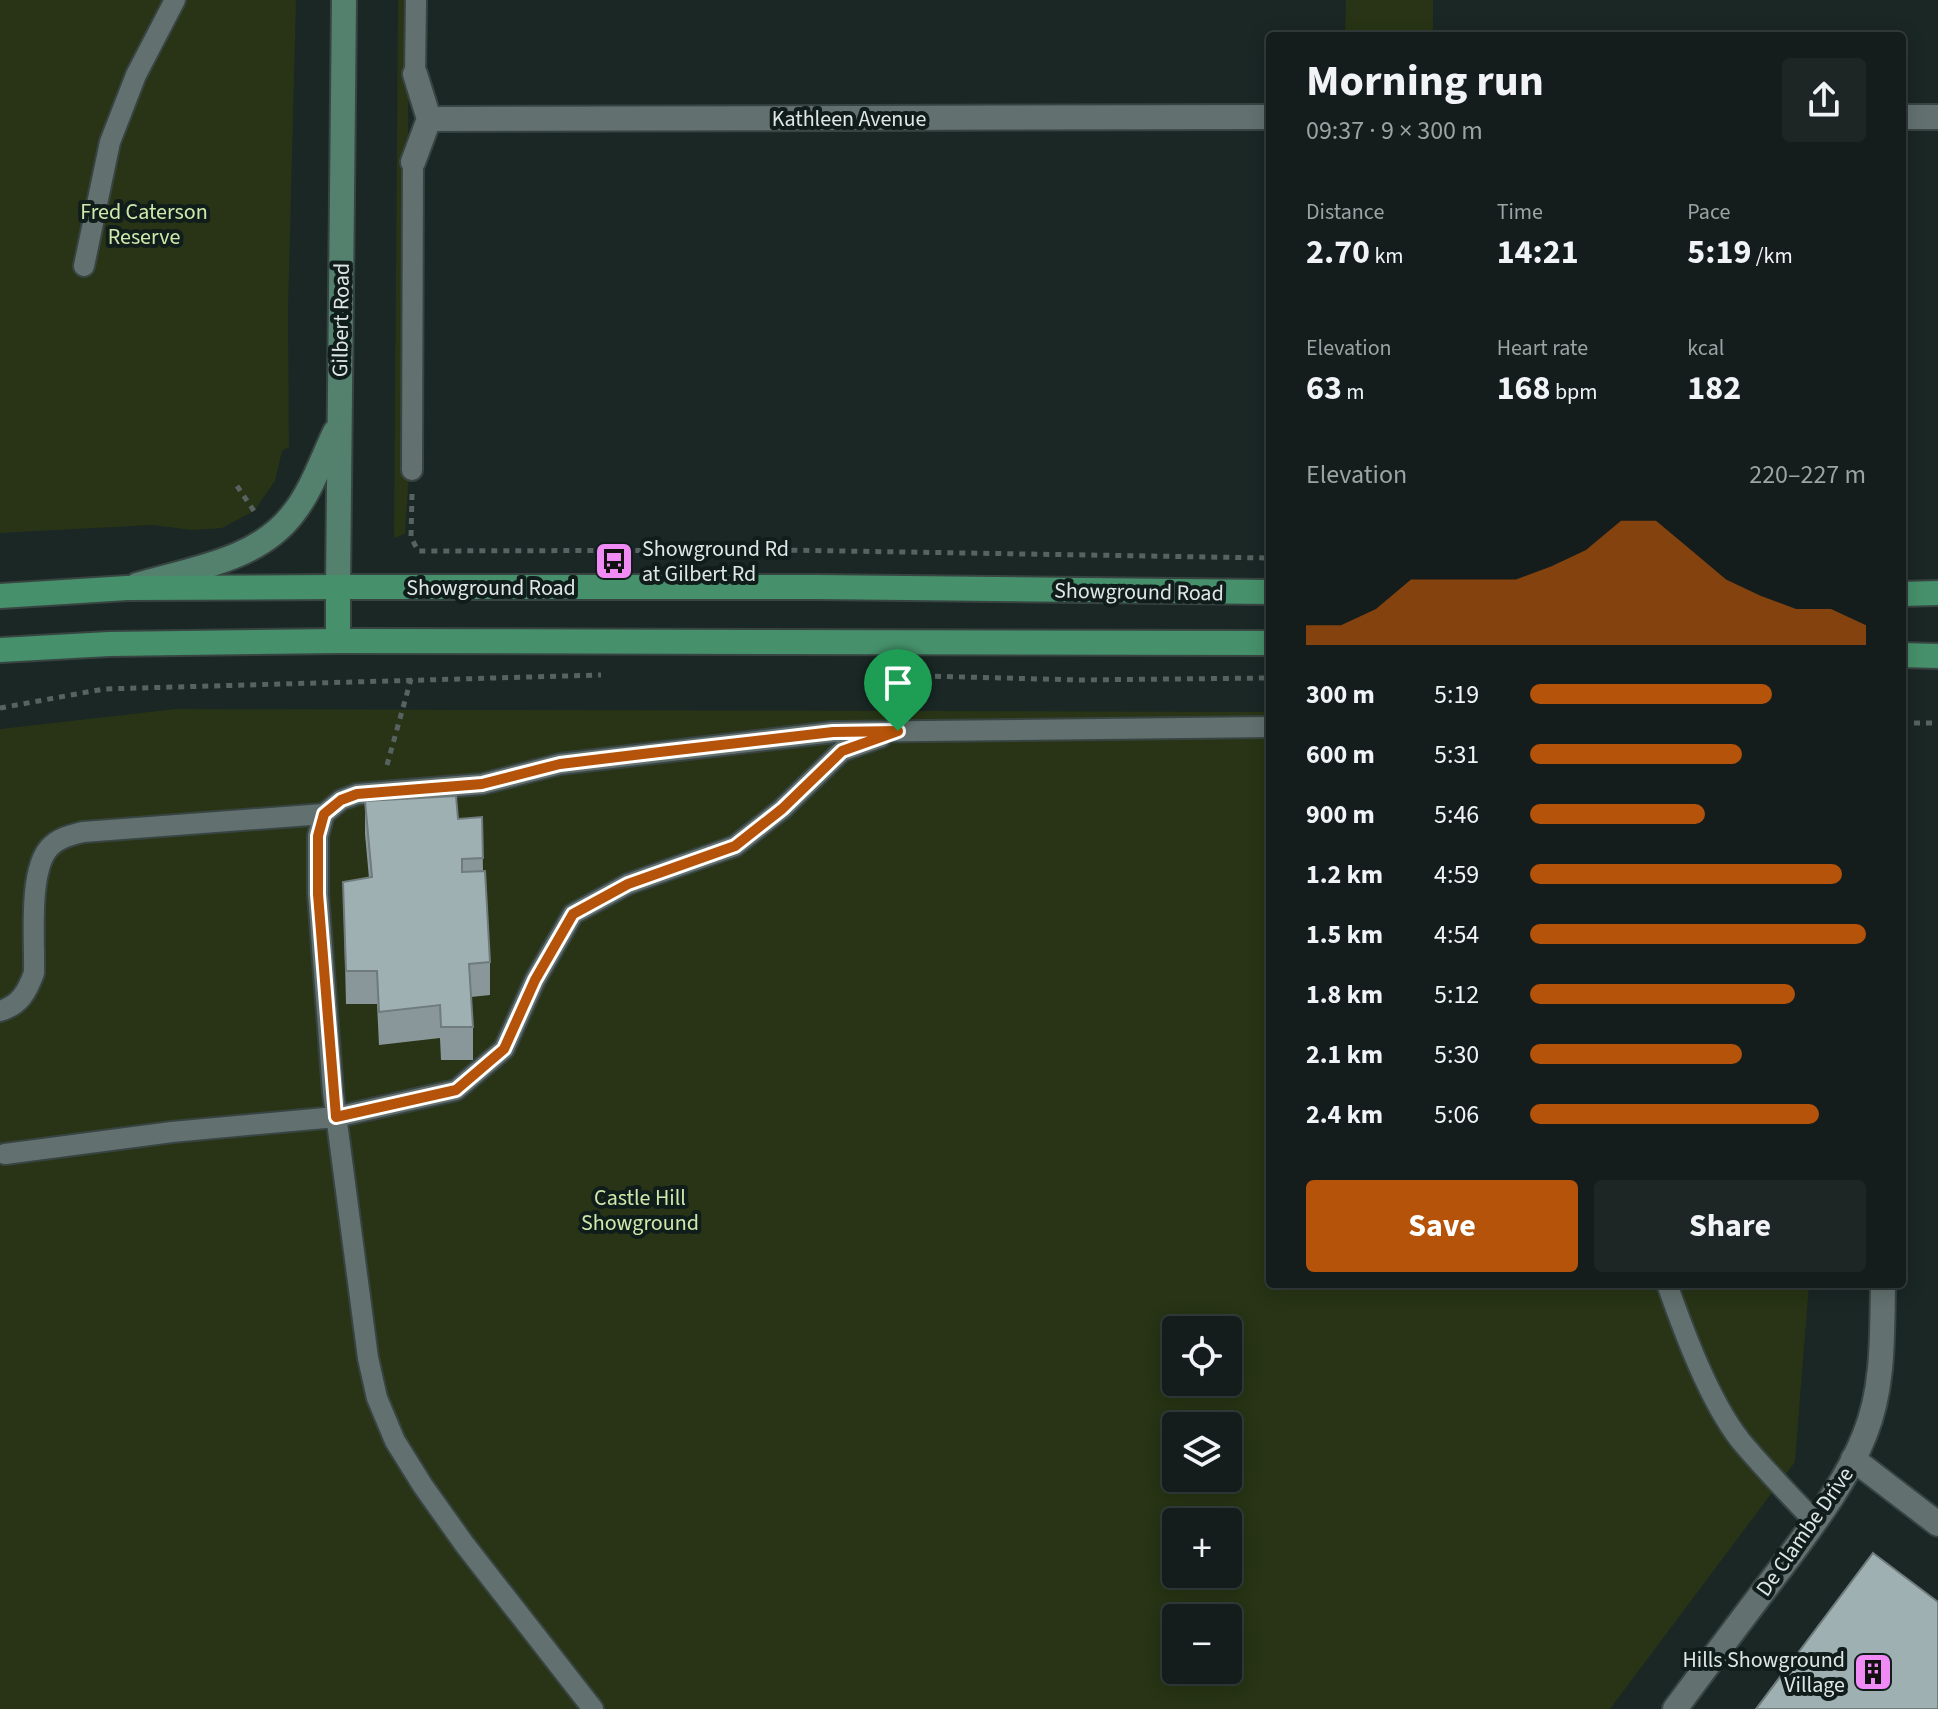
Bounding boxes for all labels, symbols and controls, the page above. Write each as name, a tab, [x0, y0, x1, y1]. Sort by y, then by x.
text: Morning run	[1306, 50, 1544, 113]
button: share	[1782, 58, 1866, 142]
street label: Kathleen Avenue	[772, 103, 926, 135]
text: 09:37 · 9 × 300 m	[1306, 112, 1483, 149]
park label: Fred Caterson Reserve	[80, 196, 208, 253]
text: Distance	[1306, 196, 1384, 228]
text: Time	[1497, 196, 1543, 228]
text: Pace	[1687, 196, 1730, 228]
text: 2.70	[1306, 228, 1370, 277]
text: 14:21	[1497, 228, 1579, 277]
text: 5:19	[1687, 228, 1751, 277]
text: km	[1370, 240, 1404, 272]
text: /km	[1751, 240, 1793, 272]
street label: Gilbert Road	[324, 263, 358, 377]
text: Elevation	[1306, 332, 1392, 364]
text: Heart rate	[1497, 332, 1588, 364]
text: kcal	[1687, 332, 1724, 364]
text: 63	[1306, 364, 1342, 413]
text: 168	[1497, 364, 1551, 413]
text: 182	[1687, 364, 1741, 413]
text: m	[1342, 376, 1365, 408]
text: bpm	[1551, 376, 1598, 408]
text: Elevation	[1306, 456, 1407, 493]
text: 220–227 m	[1749, 456, 1866, 493]
place label: Showground Rd at Gilbert Rd	[642, 533, 789, 590]
bus stop icon: Showground Rd at Gilbert Rd	[593, 540, 635, 582]
street label: Showground Road	[406, 572, 576, 604]
street label: Showground Road	[1054, 575, 1224, 609]
pin	[864, 649, 932, 731]
icon: arrive	[876, 661, 920, 705]
text: 300 m	[1306, 676, 1375, 713]
text: 5:19	[1434, 676, 1479, 713]
text: 600 m	[1306, 736, 1375, 773]
text: 5:31	[1434, 736, 1479, 773]
text: 900 m	[1306, 796, 1375, 833]
text: 5:46	[1434, 796, 1479, 833]
text: 1.2 km	[1306, 856, 1383, 893]
text: 4:59	[1434, 856, 1479, 893]
text: 1.5 km	[1306, 916, 1383, 953]
text: 4:54	[1434, 916, 1479, 953]
text: 1.8 km	[1306, 976, 1383, 1013]
text: 5:12	[1434, 976, 1479, 1013]
text: 2.1 km	[1306, 1036, 1383, 1073]
text: 5:30	[1434, 1036, 1479, 1073]
text: 2.4 km	[1306, 1096, 1383, 1133]
text: 5:06	[1434, 1096, 1479, 1133]
button: Save	[1306, 1180, 1578, 1272]
button: Share	[1594, 1180, 1866, 1272]
park label: Castle Hill Showground	[581, 1182, 699, 1239]
map controls	[1162, 1316, 1242, 1684]
button: locate	[1162, 1316, 1242, 1396]
button: layers	[1162, 1412, 1242, 1492]
street label: De Clambe Drive	[1748, 1460, 1861, 1603]
button: +	[1162, 1508, 1242, 1588]
button: −	[1162, 1604, 1242, 1684]
place label: Hills Showground Village	[1682, 1644, 1845, 1701]
building icon: Hills Showground Village	[1852, 1651, 1894, 1693]

